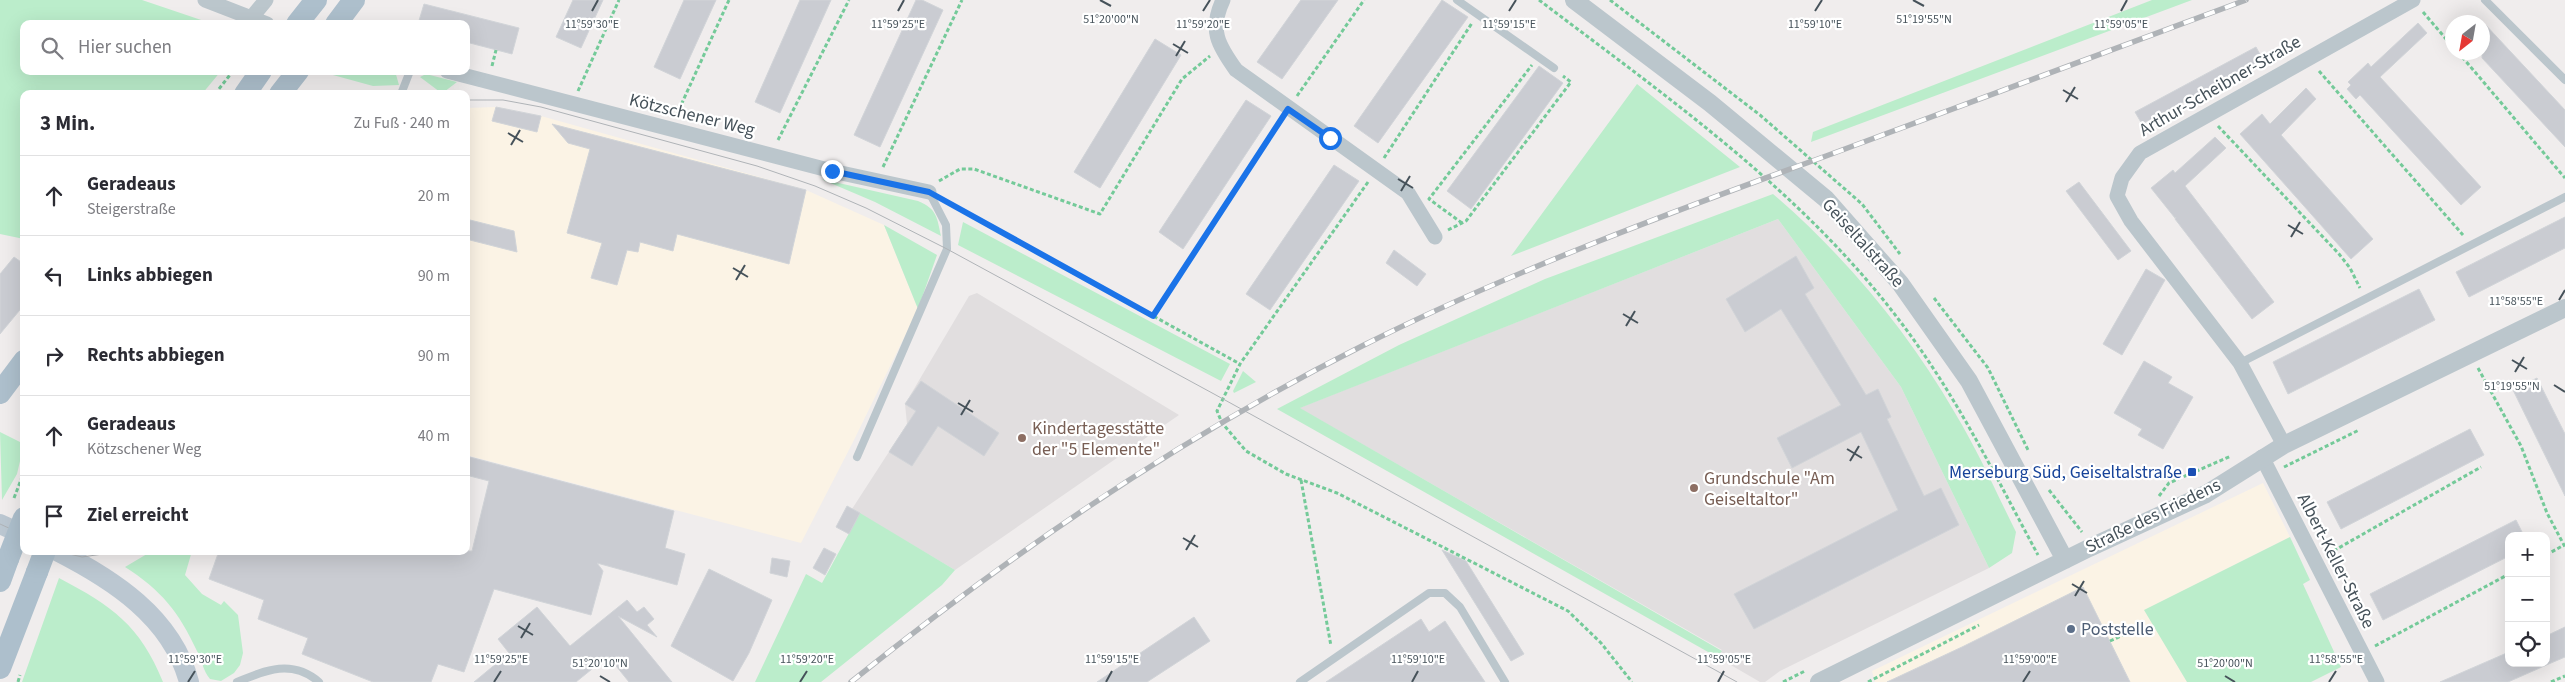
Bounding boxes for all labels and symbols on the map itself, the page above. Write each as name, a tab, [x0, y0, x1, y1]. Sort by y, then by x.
text: 51°20'00"N	[1083, 11, 1139, 28]
text: 51°19'55"N	[1896, 11, 1952, 28]
north arrow	[2445, 15, 2490, 60]
text: 11°59'30"E	[565, 16, 619, 33]
text: 11°59'25"E	[871, 16, 925, 33]
text: 11°59'20"E	[1176, 16, 1230, 33]
text: 11°59'15"E	[1482, 16, 1536, 33]
text: 11°59'10"E	[1788, 16, 1842, 33]
text: 11°59'05"E	[2094, 16, 2148, 33]
street label: Arthur-Scheibner-Straße	[2134, 29, 2306, 143]
street label: Kötzschener Weg	[627, 87, 757, 143]
route start	[1319, 127, 1342, 150]
route end	[821, 160, 844, 183]
street label: Geiseltalstraße	[1816, 193, 1910, 293]
text: 11°58'55"E	[2489, 293, 2543, 310]
text: 51°19'55"N	[2484, 378, 2540, 395]
place label: Kindertagesstätte der "5 Elemente"	[1032, 416, 1164, 462]
marker: Kindertagesstätte der "5 Elemente"	[1016, 432, 1028, 444]
place label: Merseburg Süd, Geiseltalstraße	[1949, 460, 2182, 485]
place label: Grundschule "Am Geiseltaltor"	[1704, 466, 1835, 512]
marker: Merseburg Süd, Geiseltalstraße	[2186, 466, 2198, 478]
street label: Straße des Friedens	[2081, 472, 2225, 560]
marker: Grundschule "Am Geiseltaltor"	[1688, 482, 1700, 494]
street label: Albert-Keller-Straße	[2291, 489, 2381, 633]
place label: Poststelle	[2081, 617, 2154, 642]
marker: Poststelle	[2065, 623, 2077, 635]
text: 11°59'30"E	[168, 651, 222, 668]
text: 11°59'25"E	[474, 651, 528, 668]
text: 11°59'20"E	[780, 651, 834, 668]
text: 11°59'15"E	[1085, 651, 1139, 668]
text: 11°59'10"E	[1391, 651, 1445, 668]
text: 11°59'05"E	[1697, 651, 1751, 668]
text: 11°59'00"E	[2003, 651, 2057, 668]
text: 11°58'55"E	[2309, 651, 2363, 668]
text: 51°20'10"N	[572, 655, 628, 672]
text: 51°20'00"N	[2197, 655, 2253, 672]

